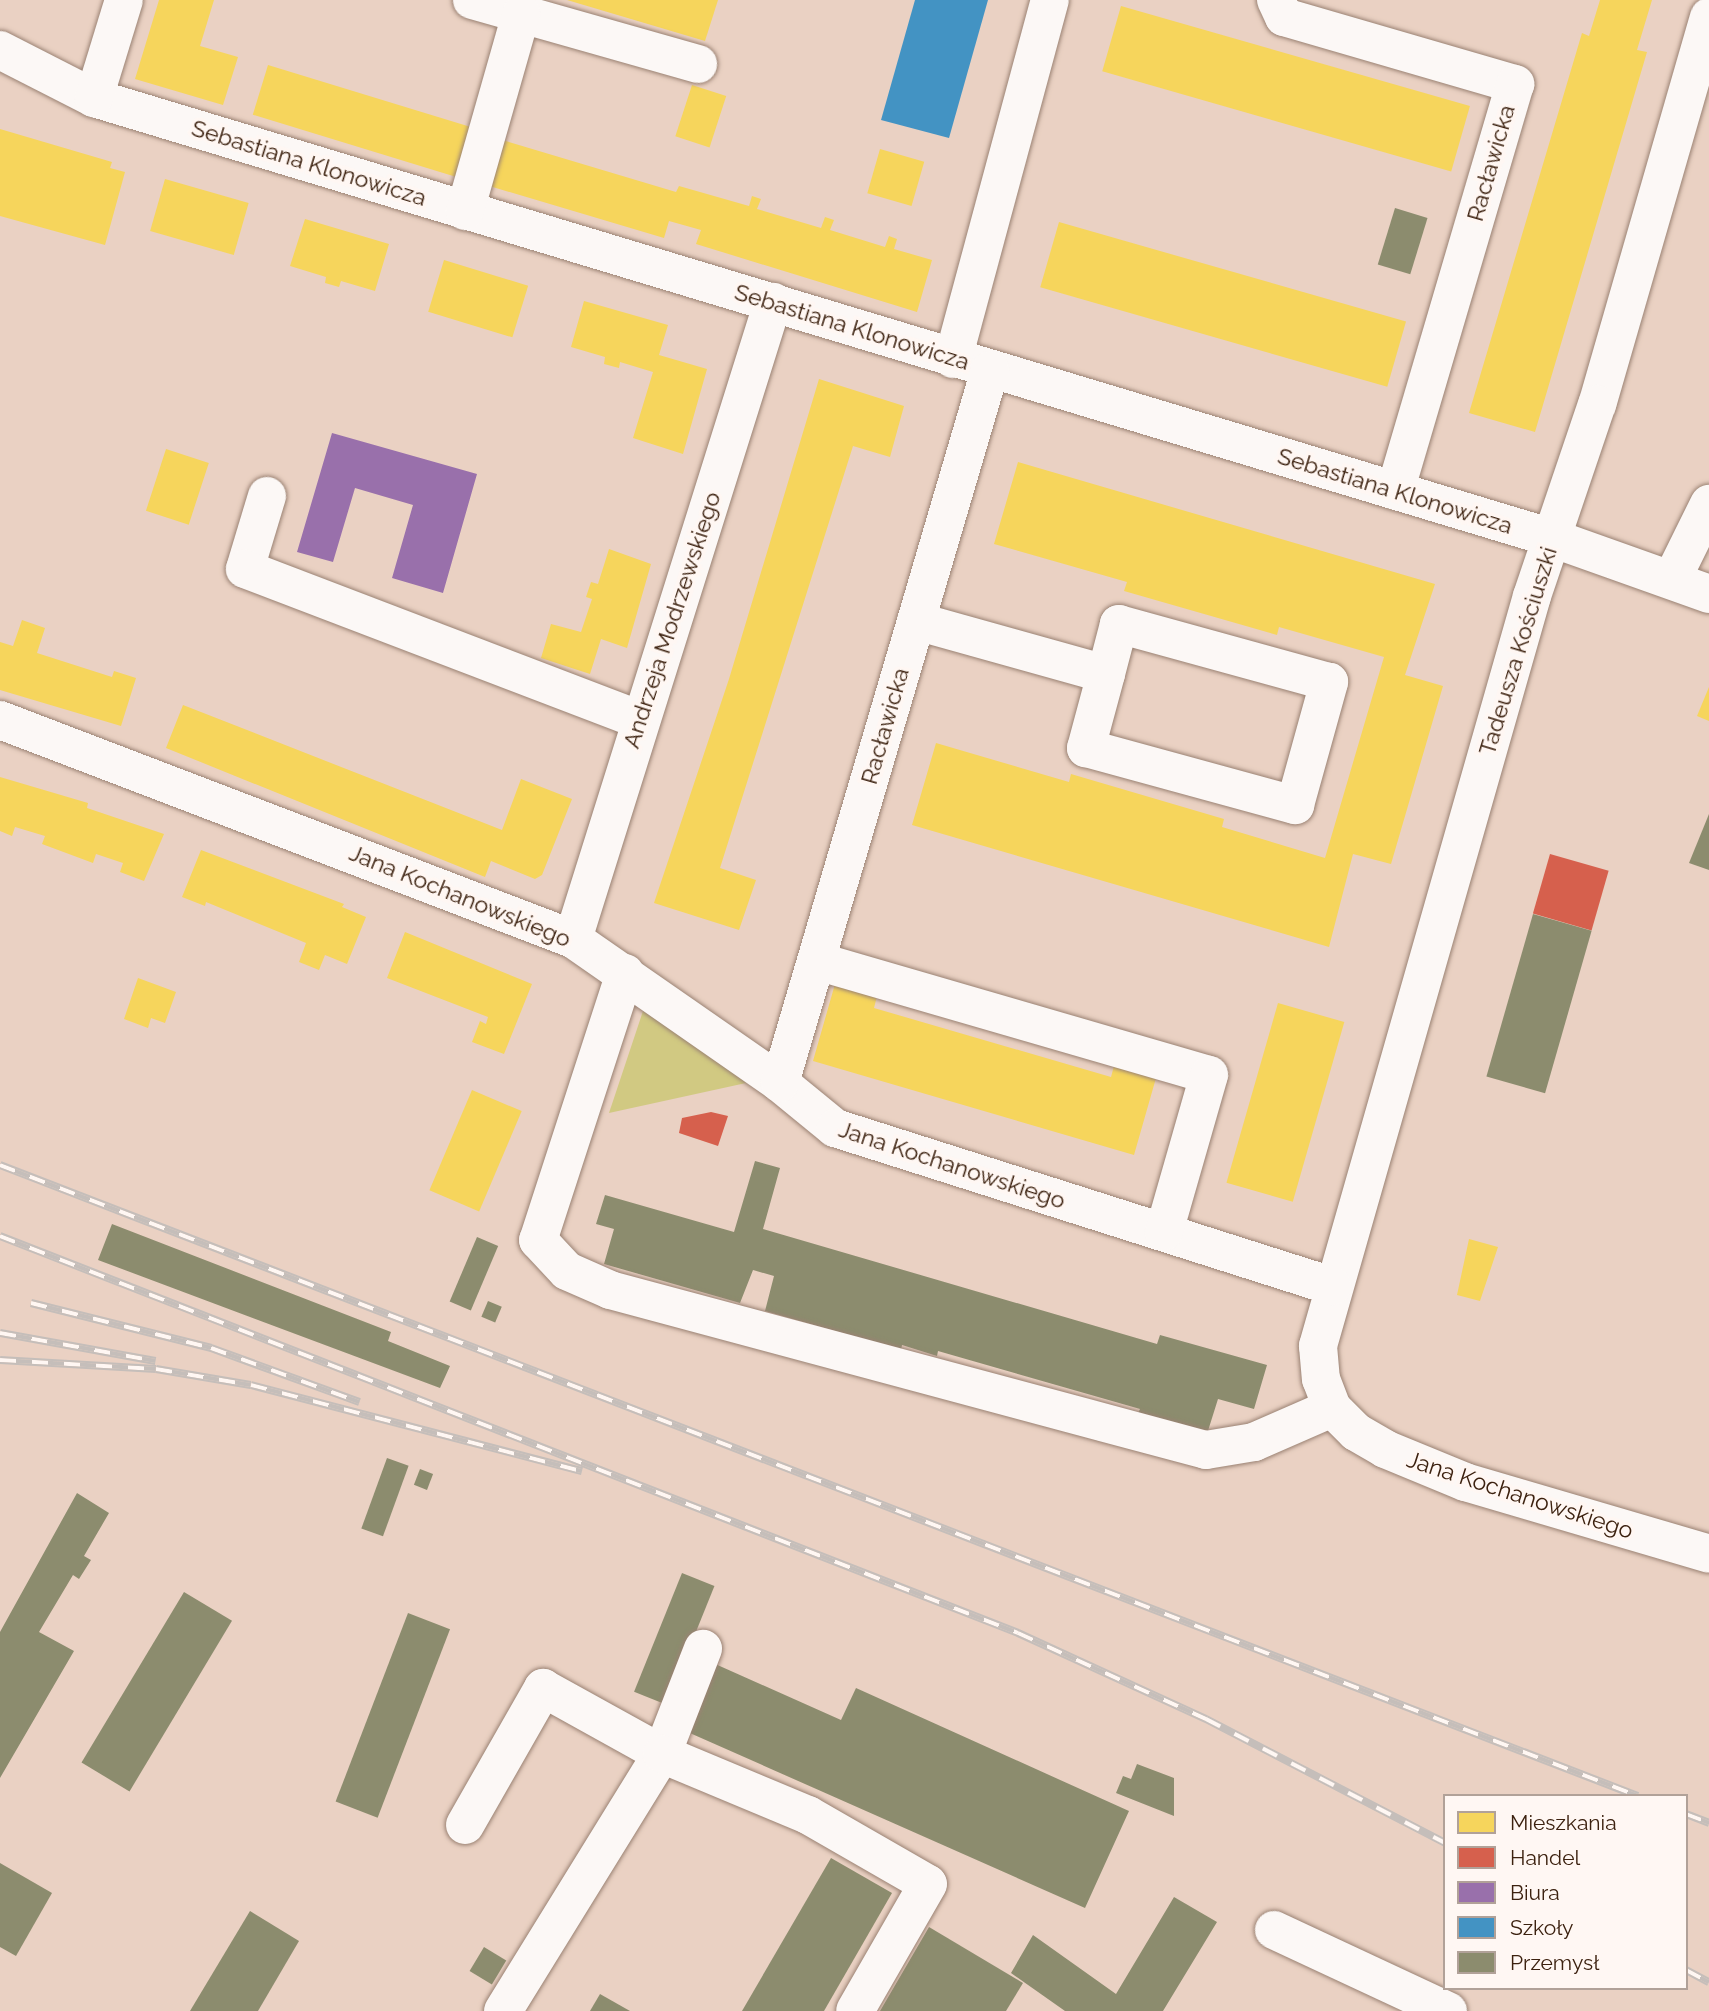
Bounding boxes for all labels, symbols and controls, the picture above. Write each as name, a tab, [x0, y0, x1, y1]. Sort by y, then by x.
street label: Racławicka	[1461, 102, 1521, 224]
street label: Sebastiana Klonowicza	[188, 114, 430, 212]
street label: Sebastiana Klonowicza	[731, 278, 973, 376]
street label: Sebastiana Klonowicza	[1274, 442, 1516, 540]
street label: Andrzeja Modrzewskiego	[617, 488, 727, 752]
street label: Tadeusza Kościuszki	[1473, 544, 1563, 758]
street label: Racławicka	[855, 665, 915, 787]
street label: Jana Kochanowskiego	[345, 839, 575, 953]
street label: Jana Kochanowskiego	[835, 1115, 1069, 1215]
street label: Jana Kochanowskiego	[1403, 1445, 1637, 1545]
legend	[1443, 1794, 1688, 1990]
text: Mieszkania	[1510, 1810, 1617, 1835]
text: Handel	[1510, 1845, 1580, 1870]
text: Biura	[1510, 1880, 1560, 1905]
text: Szkoły	[1510, 1915, 1573, 1940]
text: Przemysł	[1510, 1950, 1599, 1975]

